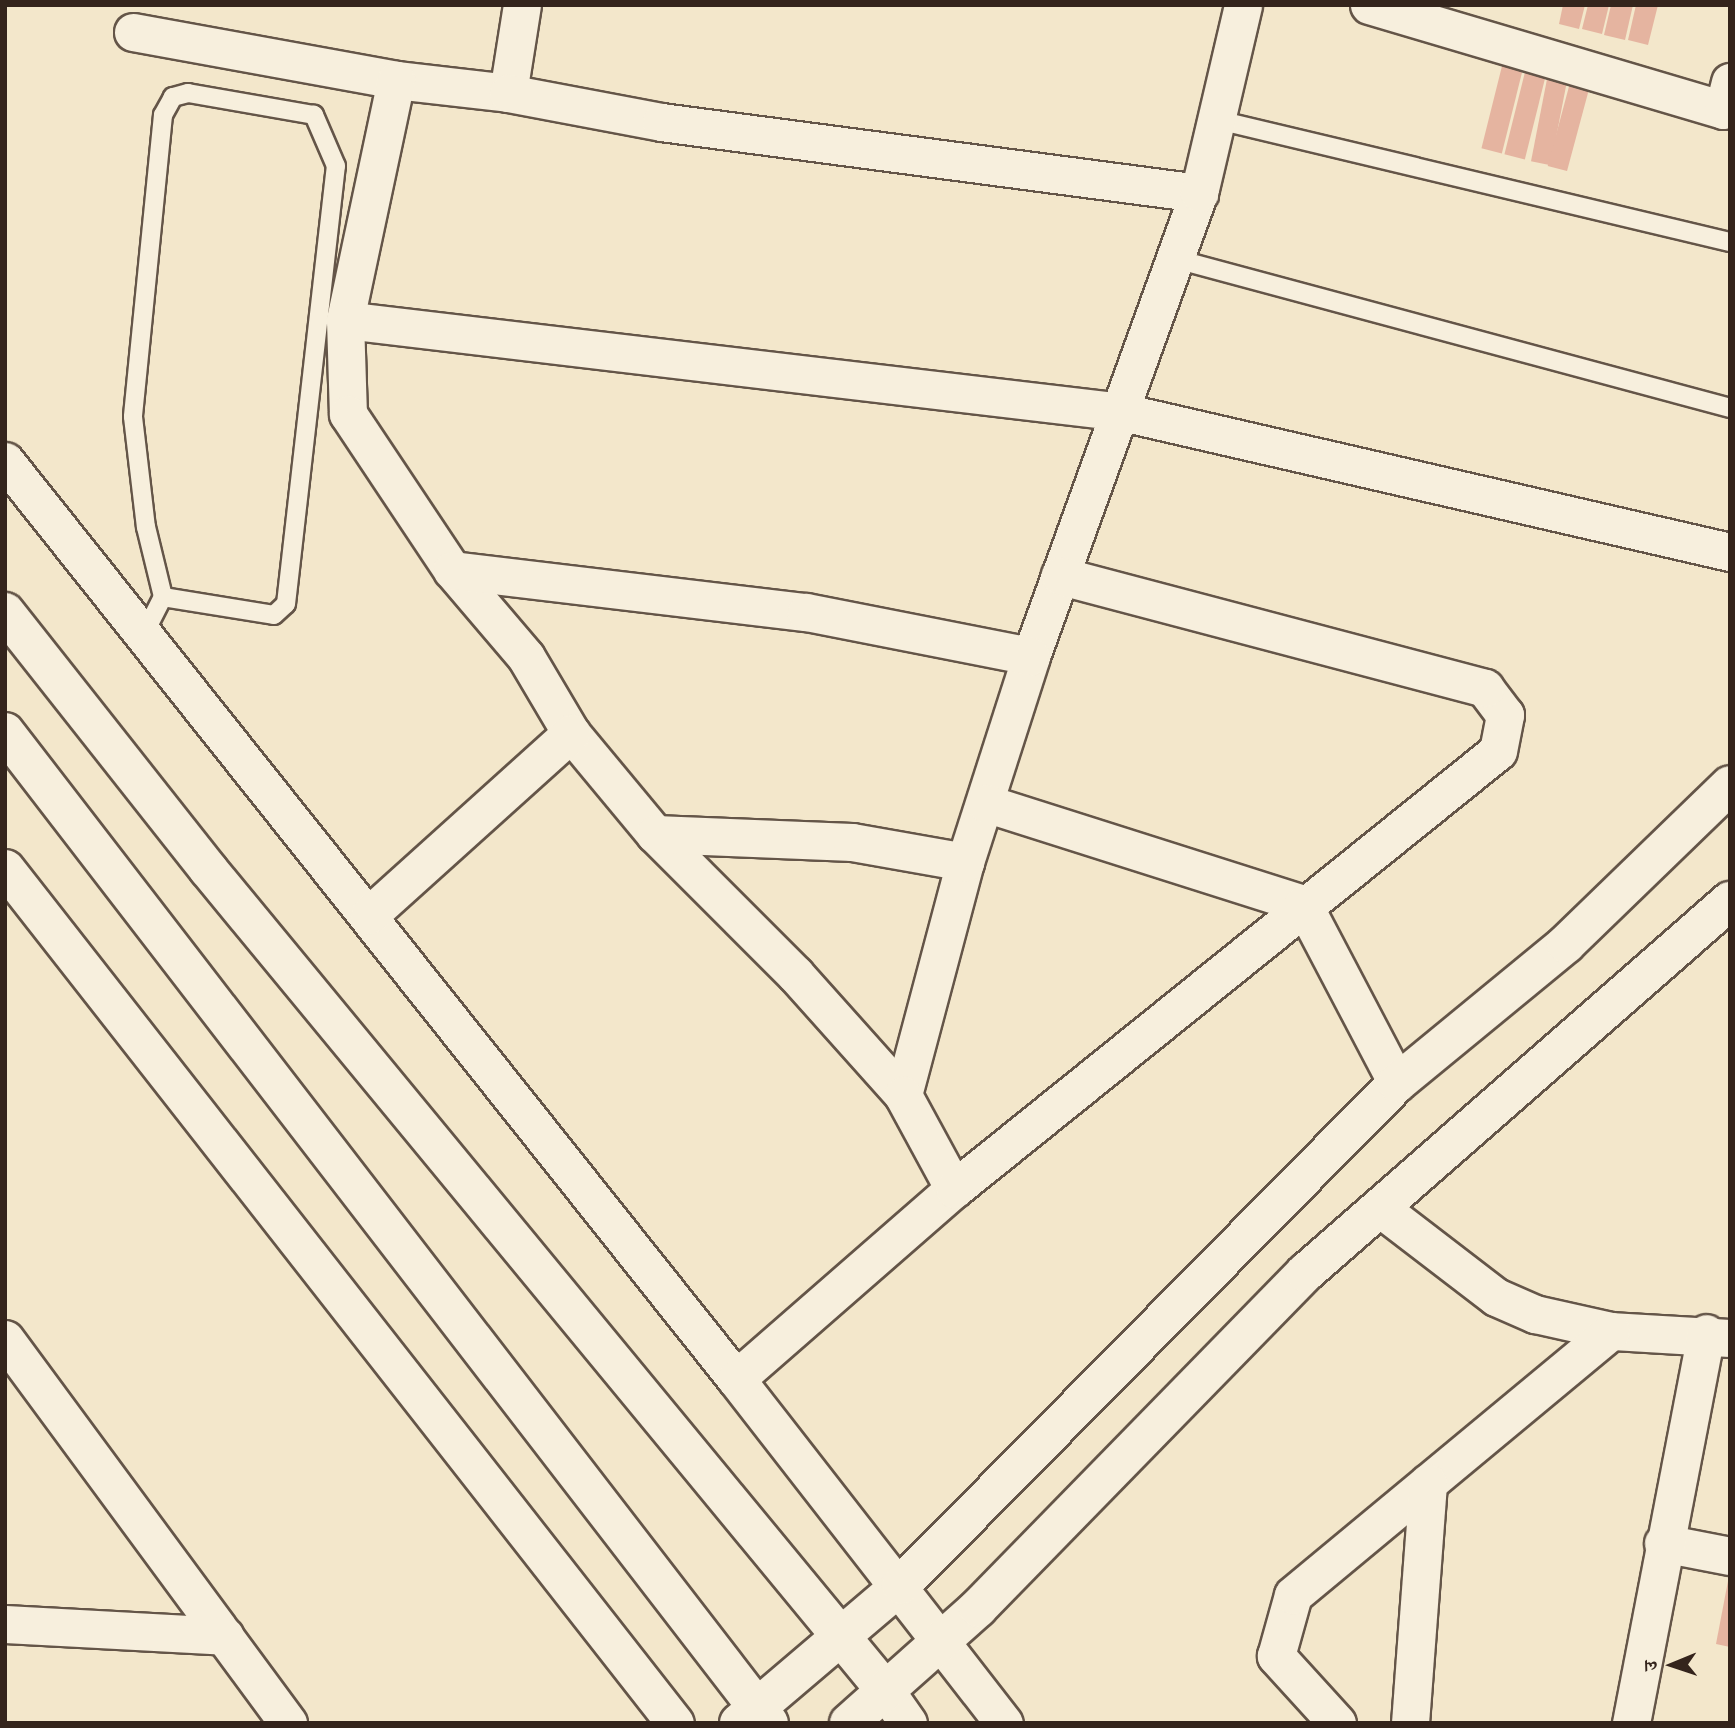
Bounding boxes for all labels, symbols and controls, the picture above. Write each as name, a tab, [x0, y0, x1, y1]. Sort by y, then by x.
north arrow	[1637, 1630, 1707, 1700]
text: उ	[1640, 1661, 1662, 1671]

